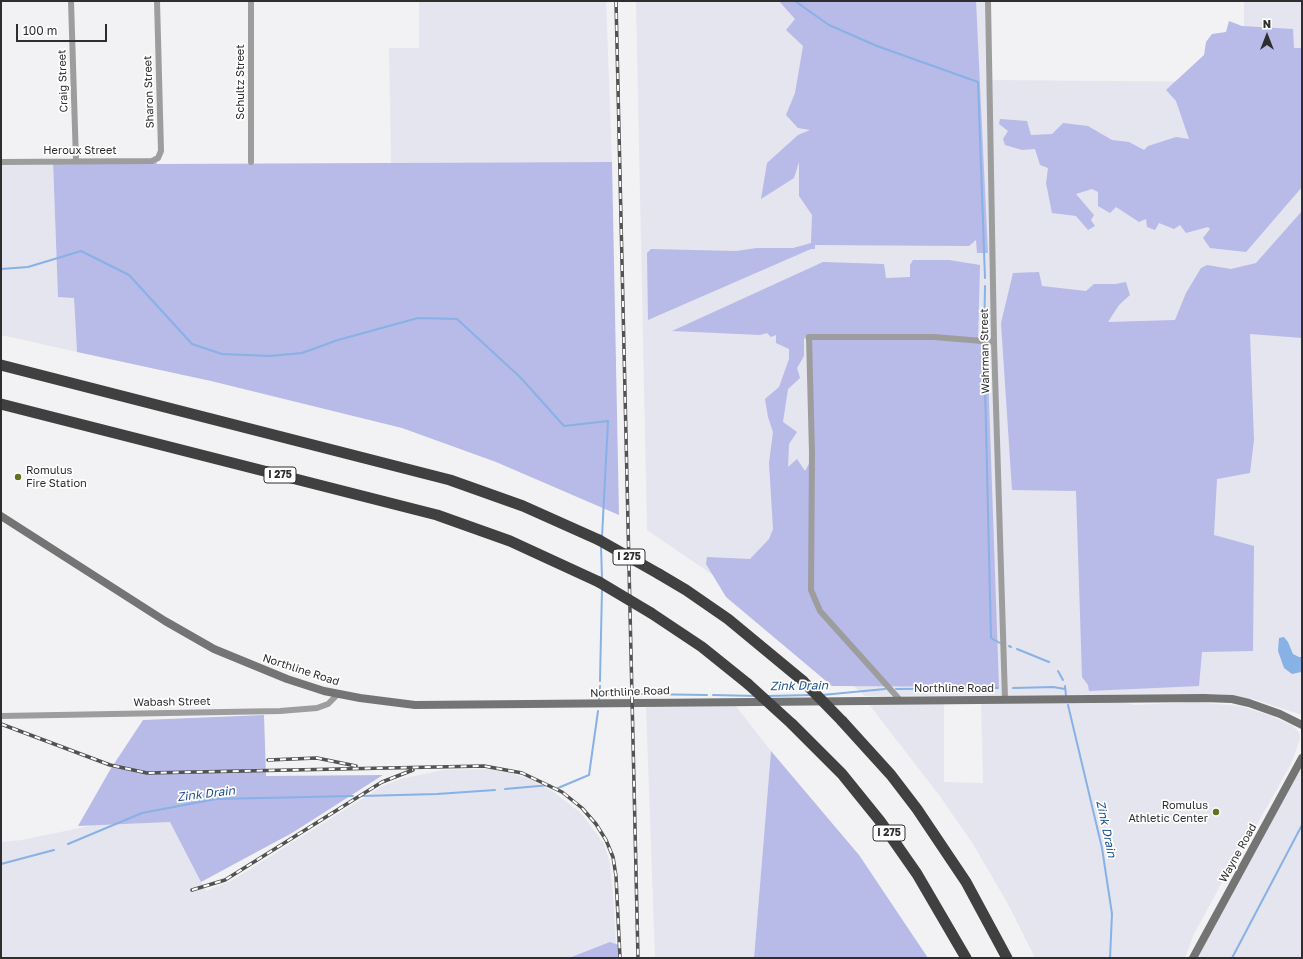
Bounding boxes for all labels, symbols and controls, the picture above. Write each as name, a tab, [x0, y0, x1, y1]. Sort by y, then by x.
scale bar	[18, 16, 109, 42]
north arrow	[1247, 16, 1287, 56]
text: N	[1263, 17, 1271, 30]
text: 100 m	[23, 23, 57, 38]
street label: Schultz Street	[234, 44, 248, 120]
street label: Craig Street	[55, 49, 71, 113]
street label: Sharon Street	[141, 55, 157, 129]
street label: Heroux Street	[43, 144, 117, 158]
street label: Wahrman Street	[978, 308, 992, 394]
place label: Romulus Fire Station	[26, 464, 87, 490]
road number: I 275	[264, 467, 296, 483]
marker: Romulus Fire Station	[13, 472, 23, 482]
road number: I 275	[613, 549, 645, 565]
street label: Northline Road	[261, 651, 341, 689]
water label: Zink Drain	[770, 678, 828, 694]
street label: Northline Road	[914, 682, 994, 696]
street label: Northline Road	[590, 684, 670, 700]
street label: Wabash Street	[133, 695, 211, 709]
water label: Zink Drain	[176, 783, 236, 805]
water label: Zink Drain	[1093, 799, 1119, 859]
place label: Romulus Athletic Center	[1128, 799, 1208, 825]
marker: Romulus Athletic Center	[1211, 807, 1221, 817]
street label: Wayne Road	[1216, 821, 1260, 885]
road number: I 275	[873, 825, 905, 841]

